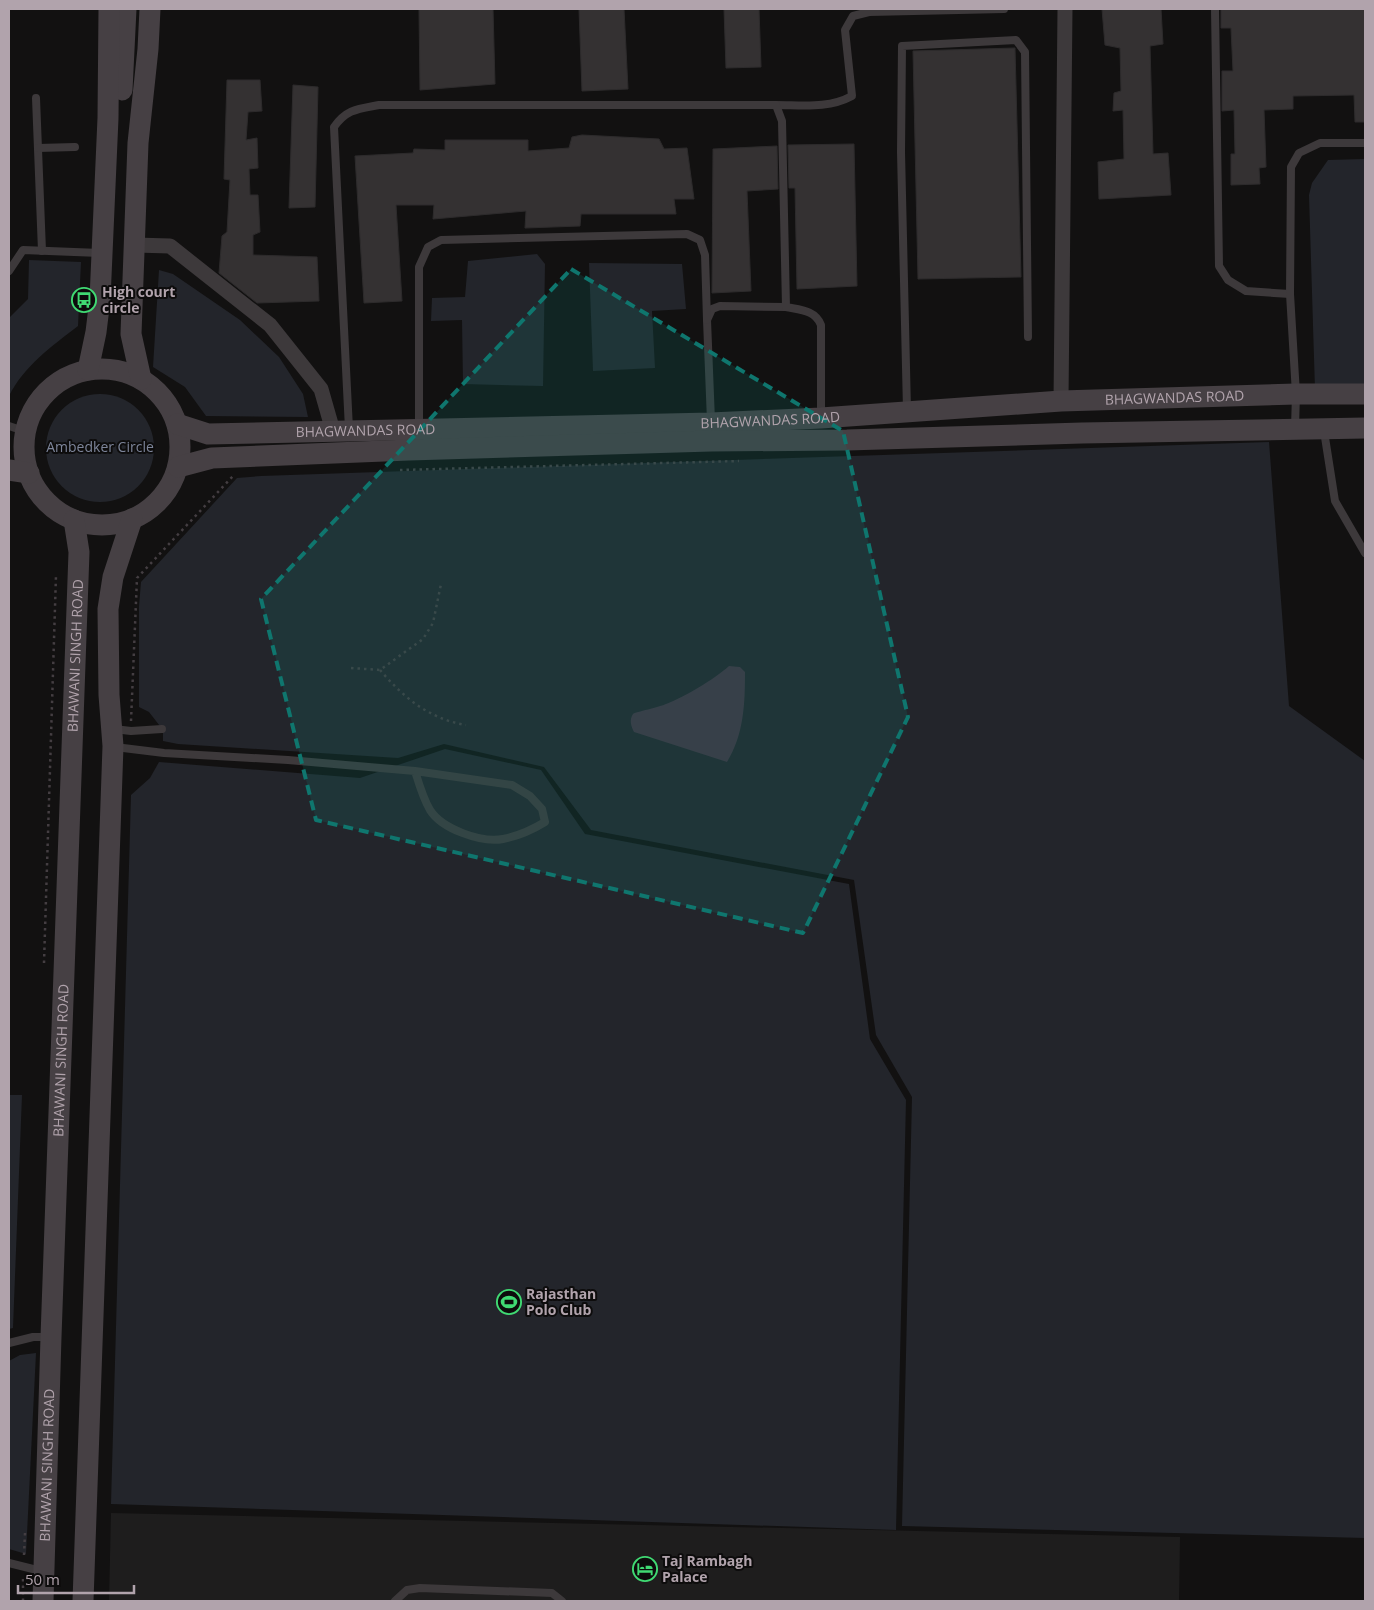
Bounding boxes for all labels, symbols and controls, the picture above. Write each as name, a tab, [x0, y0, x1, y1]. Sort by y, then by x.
place label: High court circle	[102, 282, 175, 317]
bus stop icon: High court circle	[71, 287, 97, 313]
street label: BHAGWANDAS ROAD	[1104, 386, 1245, 409]
street label: BHAGWANDAS ROAD	[700, 407, 841, 432]
street label: BHAGWANDAS ROAD	[295, 419, 435, 441]
park label: Ambedker Circle	[46, 437, 154, 456]
street label: BHAWANI SINGH ROAD	[63, 579, 87, 732]
street label: BHAWANI SINGH ROAD	[48, 983, 73, 1137]
place label: Rajasthan Polo Club	[526, 1284, 596, 1319]
sports icon: Rajasthan Polo Club	[496, 1289, 522, 1315]
street label: BHAWANI SINGH ROAD	[35, 1388, 58, 1542]
place label: Taj Rambagh Palace	[662, 1551, 752, 1586]
hotel icon: Taj Rambagh Palace	[632, 1556, 658, 1582]
scale bar	[18, 1562, 134, 1594]
text: 50 m	[25, 1569, 60, 1589]

